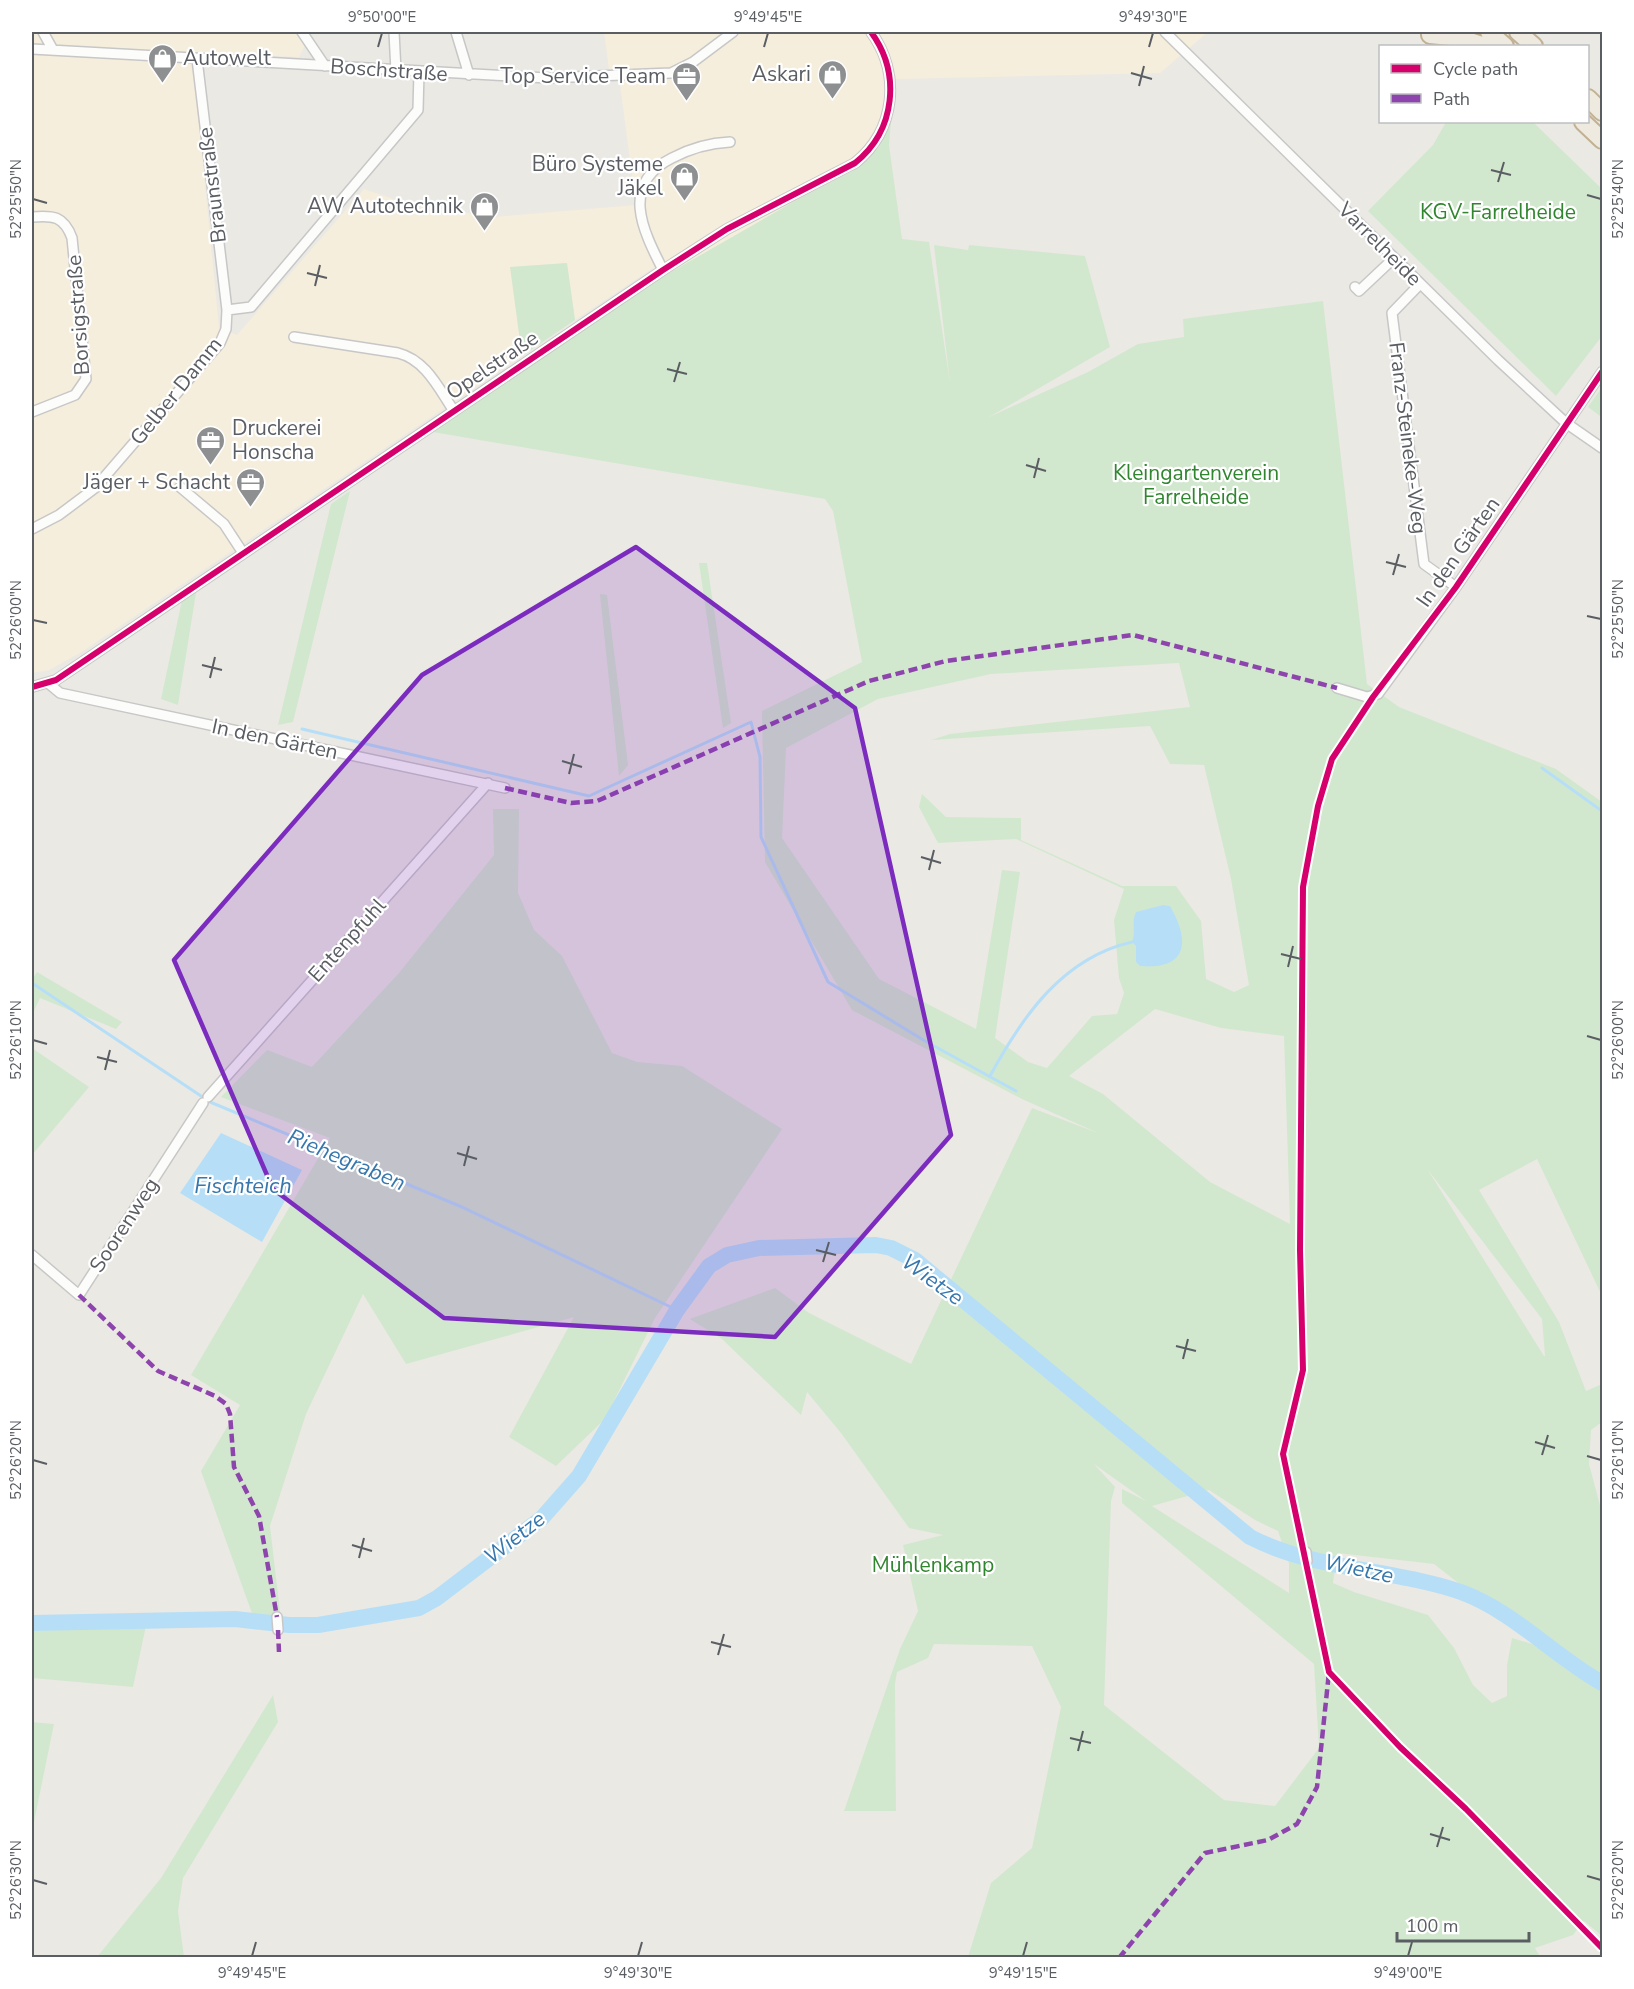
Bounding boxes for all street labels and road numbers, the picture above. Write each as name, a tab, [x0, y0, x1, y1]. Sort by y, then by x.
street label: Boschstraße	[329, 52, 449, 88]
street label: Braunstraße	[191, 126, 233, 244]
street label: Varrelheide	[1331, 195, 1428, 292]
street label: Borsigstraße	[60, 254, 96, 376]
street label: Opelstraße	[440, 324, 544, 406]
street label: Gelber Damm	[124, 331, 228, 451]
street label: Franz-Steineke-Weg	[1382, 340, 1434, 536]
street label: In den Gärten	[1410, 491, 1506, 613]
street label: In den Gärten	[209, 712, 341, 766]
street label: Entenpfuhl	[302, 892, 393, 988]
street label: Soorenweg	[83, 1172, 165, 1278]

